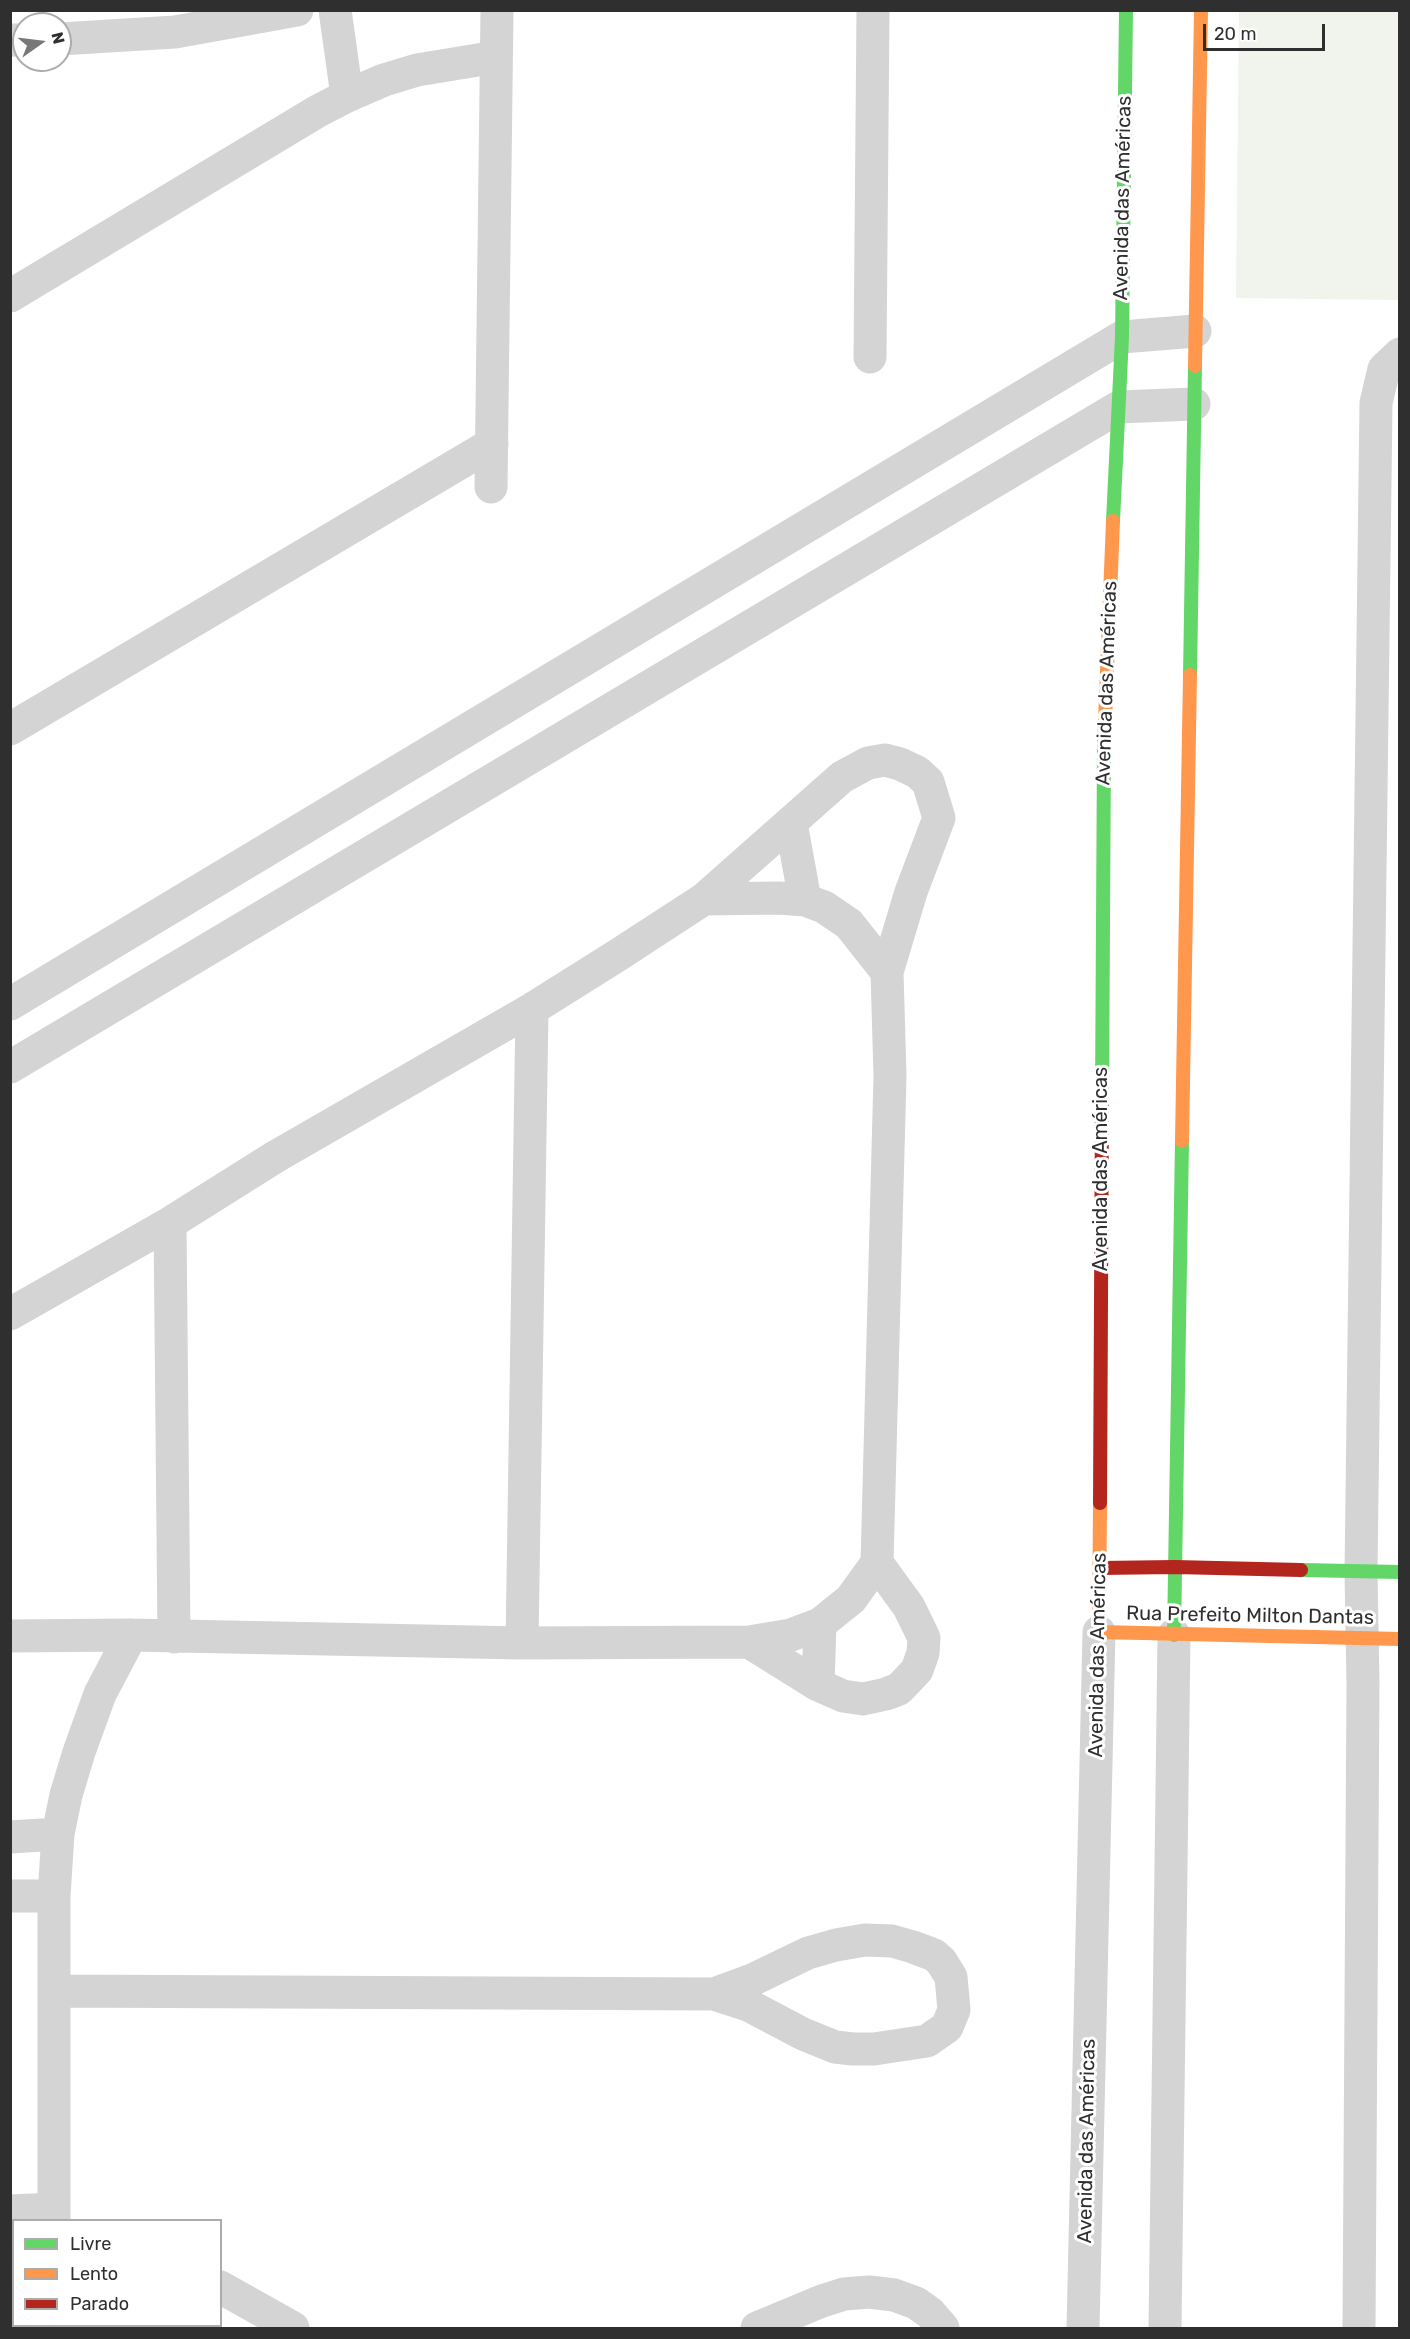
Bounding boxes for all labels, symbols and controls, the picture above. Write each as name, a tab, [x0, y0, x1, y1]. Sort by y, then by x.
north arrow	[12, 12, 72, 72]
scale bar	[1206, 12, 1328, 50]
text: 20 m	[1214, 23, 1256, 45]
text: N	[47, 30, 69, 46]
street label: Avenida das Américas	[1109, 95, 1137, 301]
street label: Avenida das Américas	[1091, 580, 1123, 786]
street label: Avenida das Américas	[1089, 1067, 1113, 1271]
street label: Avenida das Américas	[1084, 1552, 1112, 1758]
street label: Rua Prefeito Milton Dantas	[1126, 1602, 1374, 1630]
street label: Avenida das Américas	[1073, 2038, 1101, 2244]
legend	[12, 2219, 222, 2327]
text: Livre	[70, 2233, 111, 2255]
text: Lento	[70, 2263, 118, 2285]
text: Parado	[70, 2293, 129, 2315]

